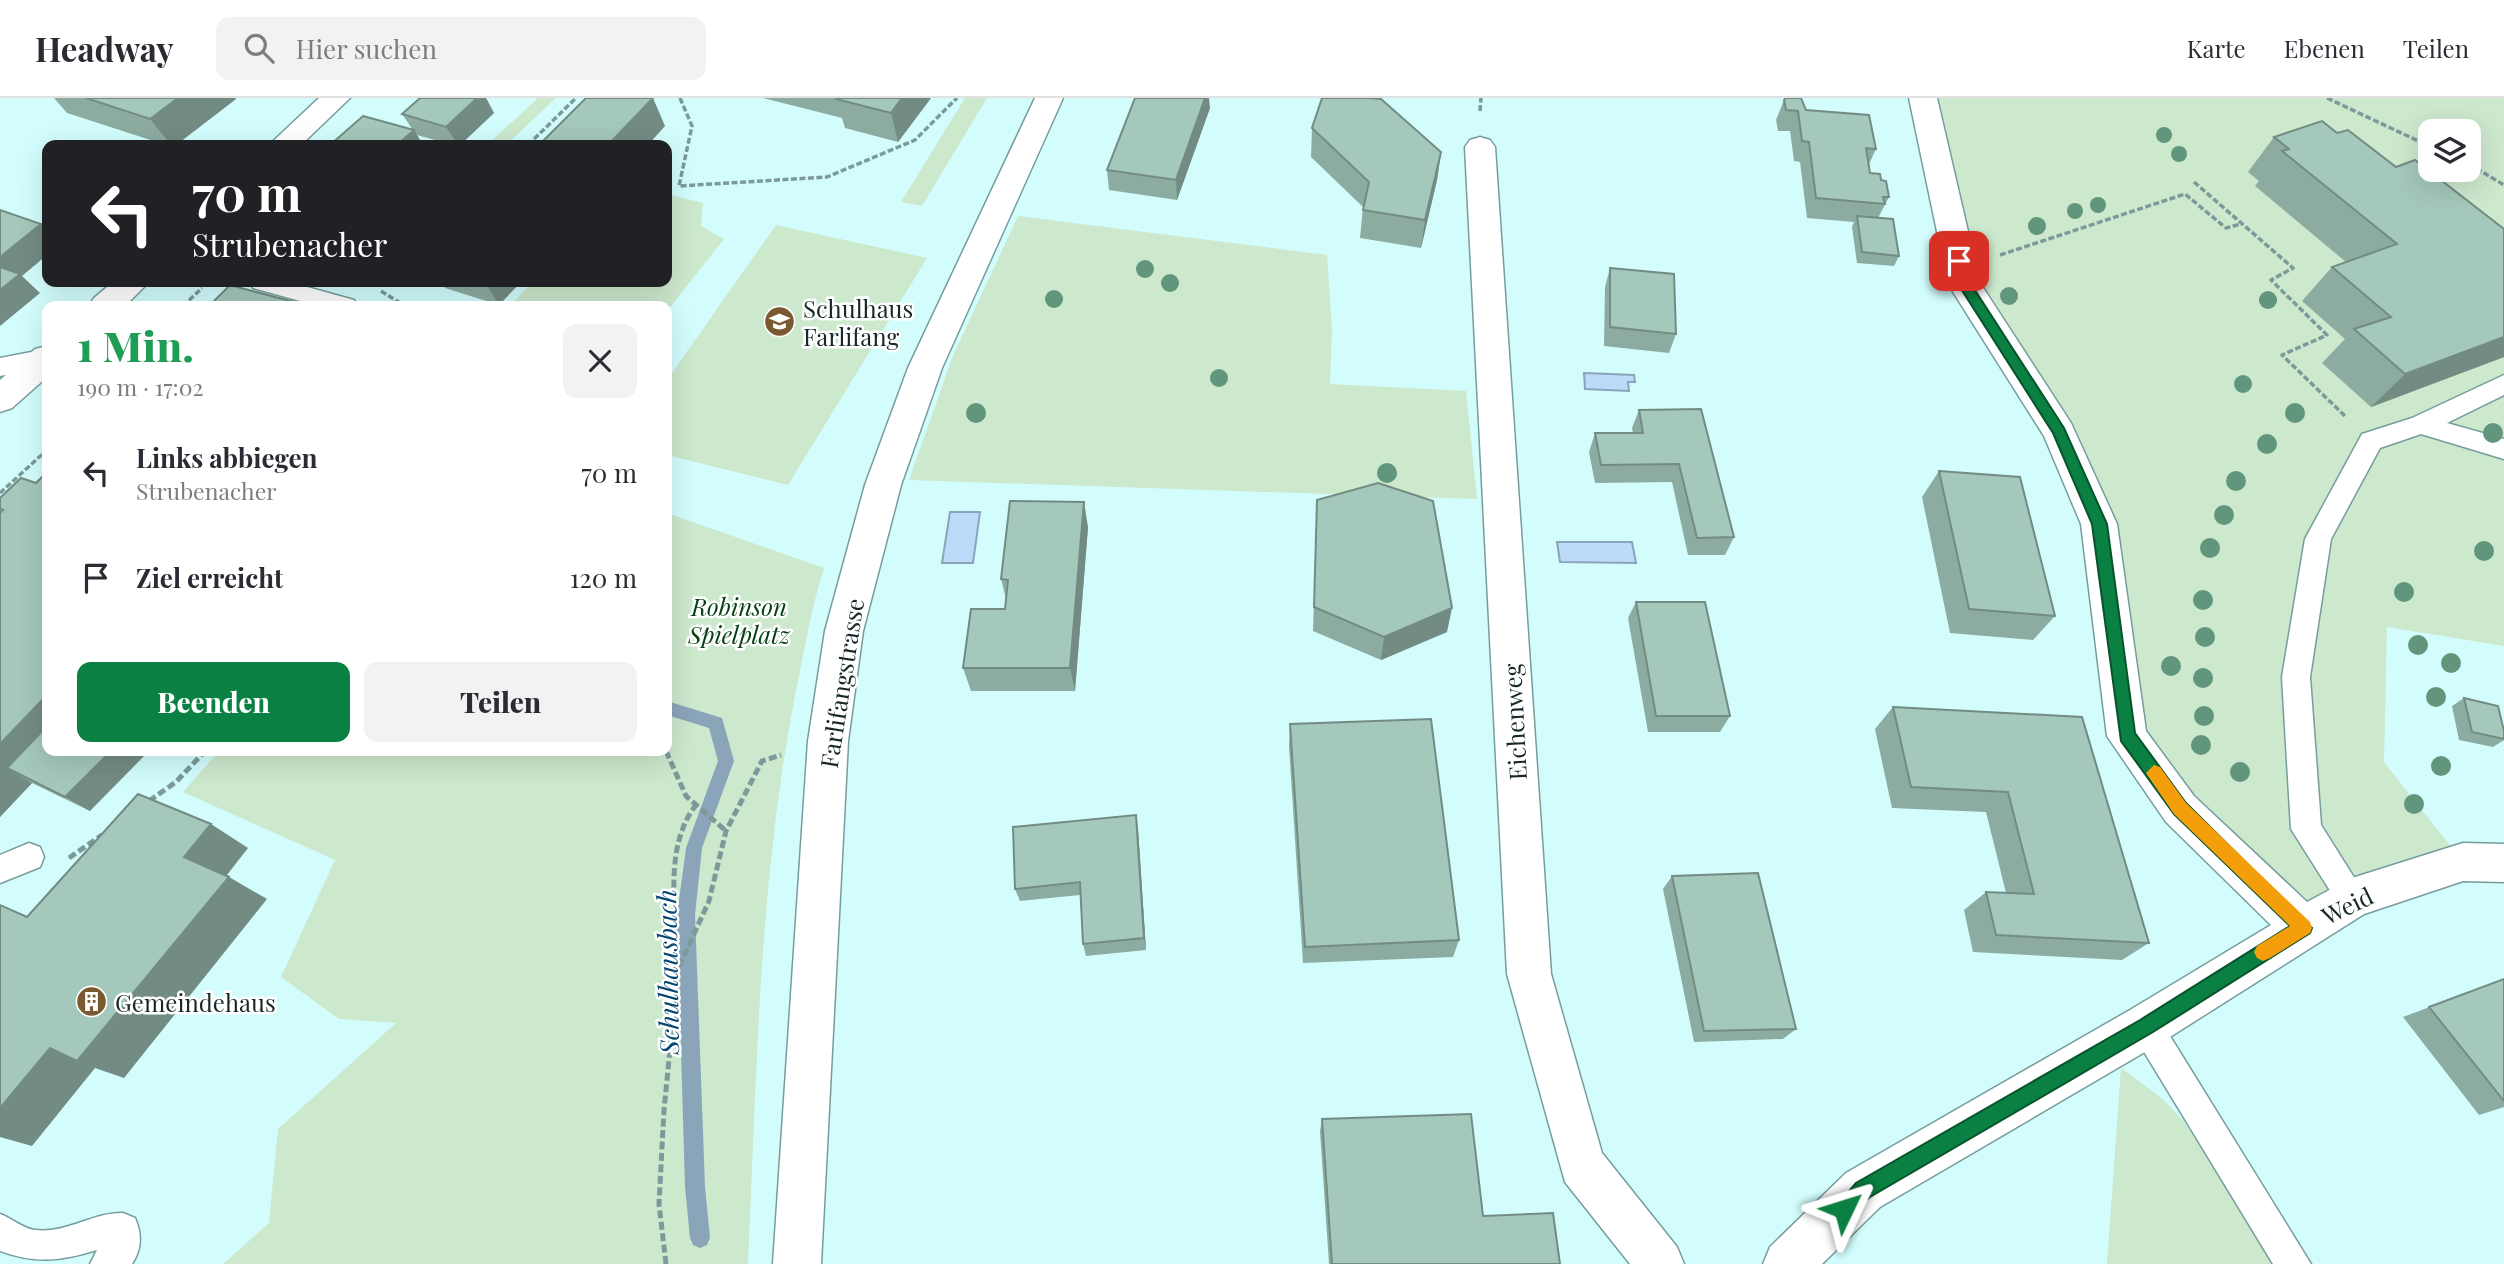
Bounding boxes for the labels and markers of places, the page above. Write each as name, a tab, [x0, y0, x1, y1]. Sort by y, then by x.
pin	[1929, 231, 1989, 291]
place label: Schulhaus Farlifang	[803, 292, 913, 352]
school or university icon: Schulhaus Farlifang	[763, 305, 797, 339]
building icon: Gemeindehaus	[75, 985, 109, 1019]
place label: Gemeindehaus	[115, 986, 276, 1018]

